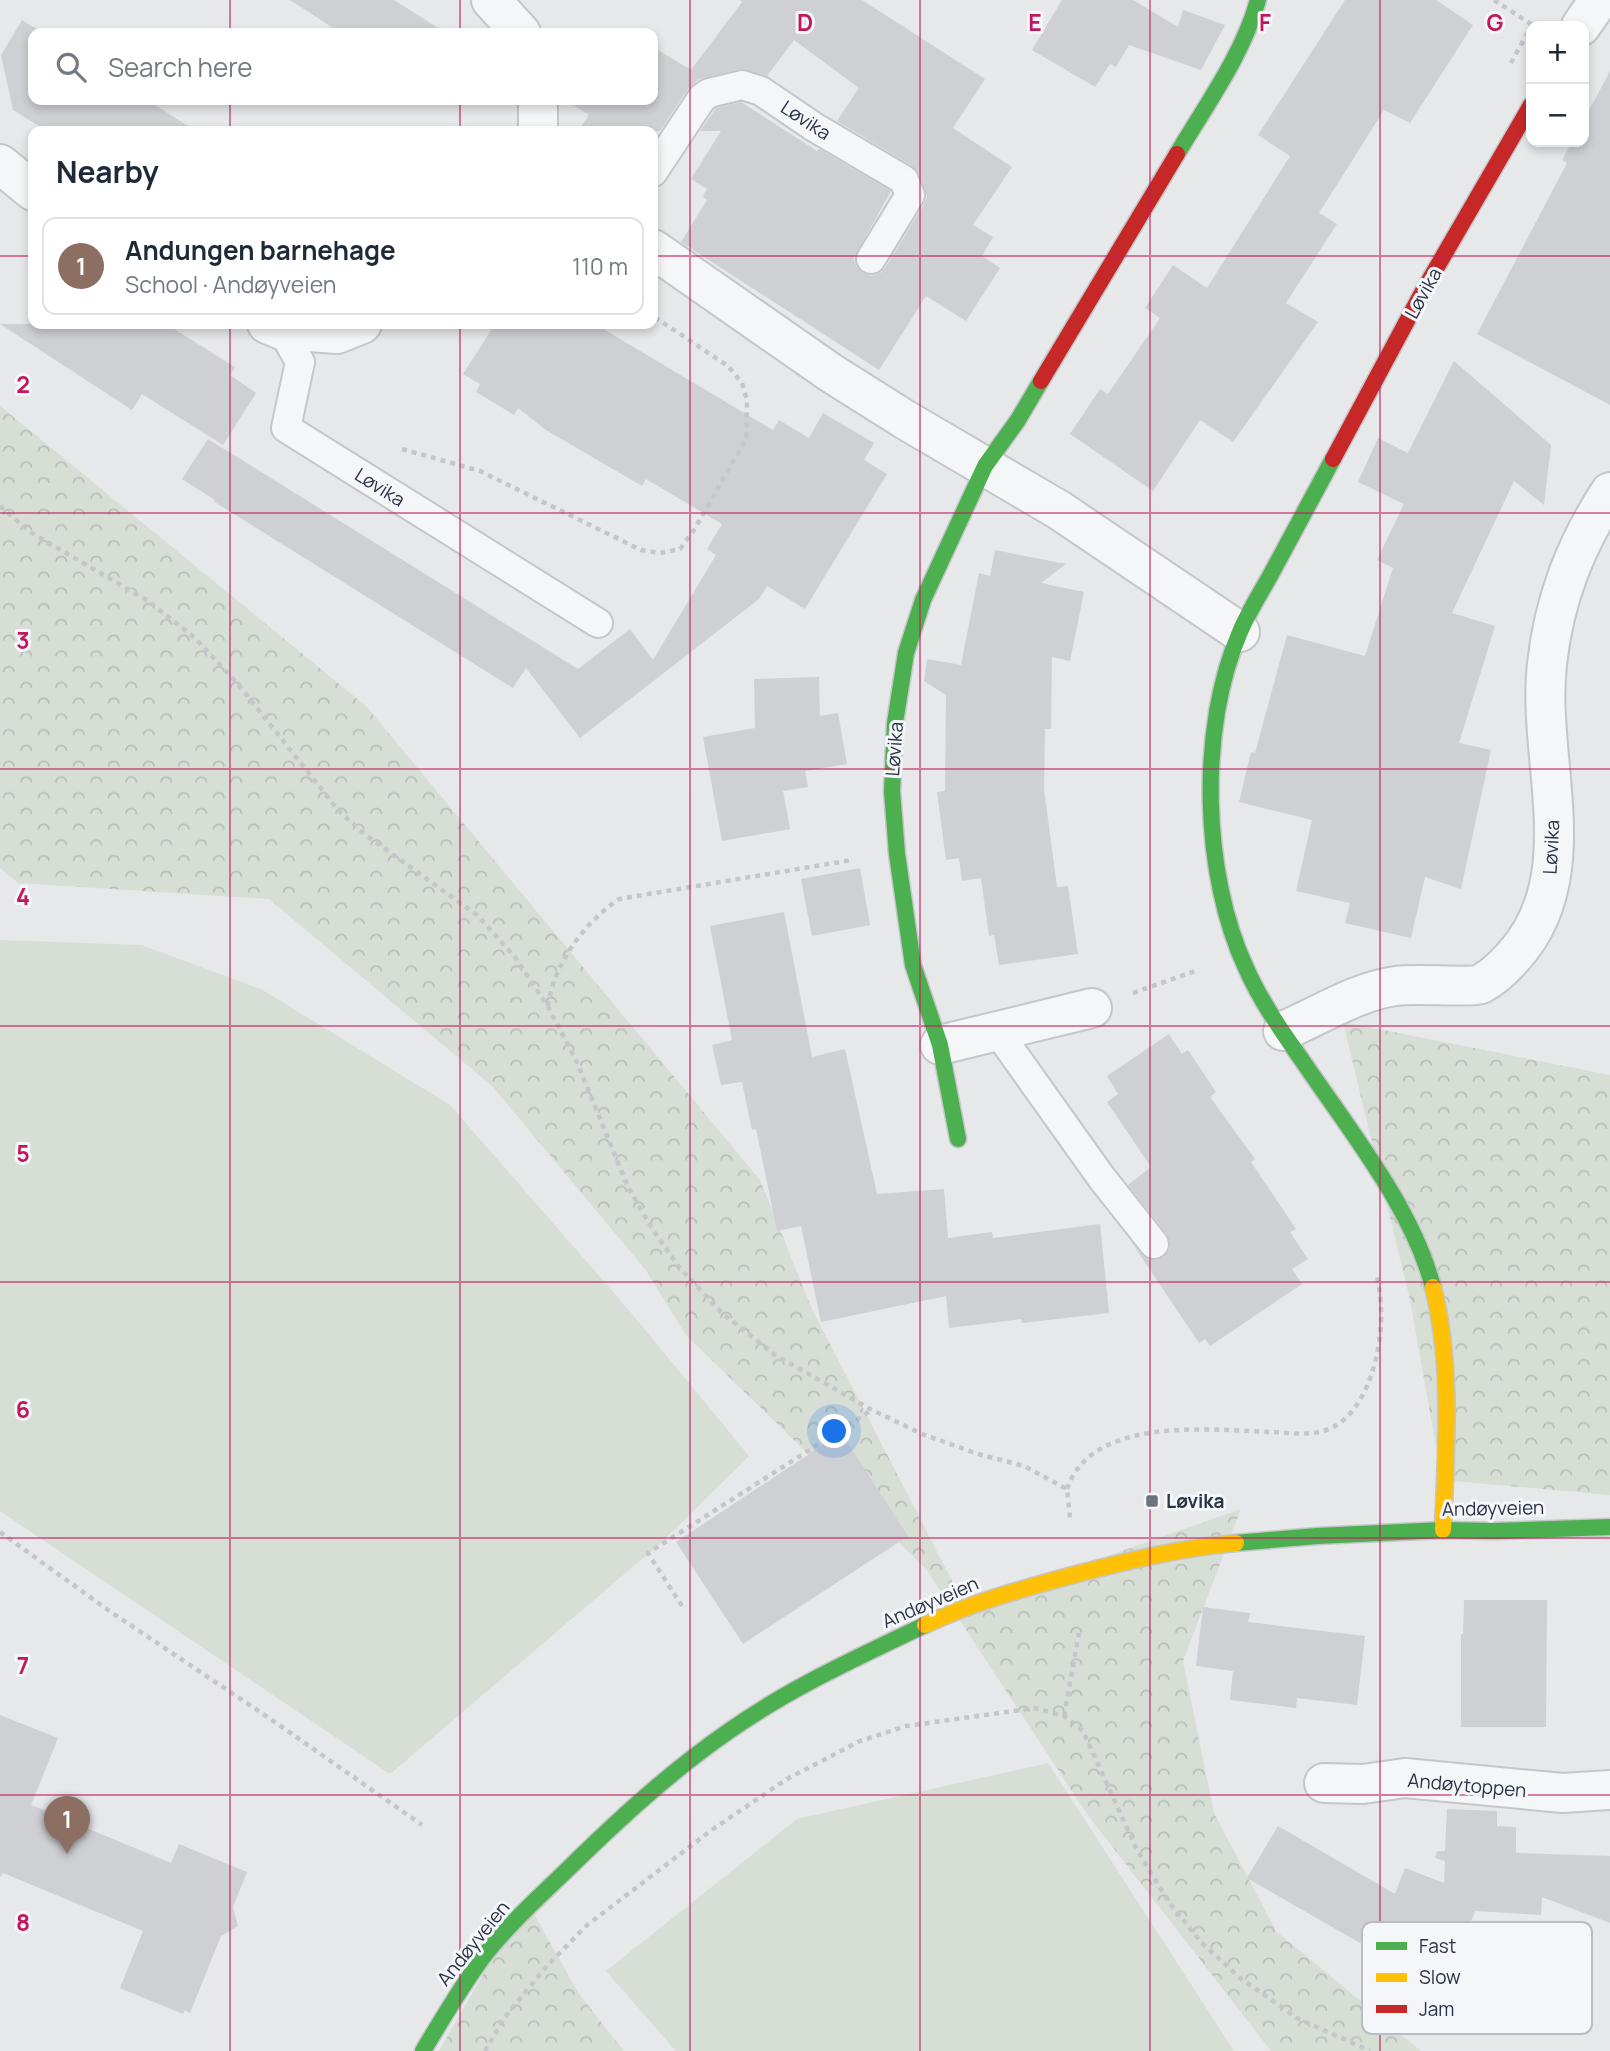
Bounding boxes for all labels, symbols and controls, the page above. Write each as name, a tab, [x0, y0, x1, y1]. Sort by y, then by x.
text: D	[797, 6, 813, 38]
text: E	[1028, 6, 1042, 38]
text: F	[1259, 6, 1271, 38]
text: G	[1487, 6, 1504, 38]
map controls	[1526, 21, 1589, 147]
button: +	[1526, 21, 1589, 84]
search box	[28, 28, 658, 105]
icon: search	[52, 48, 90, 86]
text: Search here	[108, 49, 253, 85]
button: −	[1526, 84, 1589, 147]
street label: Løvika	[776, 94, 836, 146]
text: Nearby	[56, 151, 159, 192]
text: Andungen barnehage	[125, 232, 396, 268]
text: 1	[76, 250, 86, 282]
text: 110 m	[572, 250, 628, 282]
street label: Løvika	[1398, 263, 1448, 323]
text: School · Andøyveien	[125, 268, 336, 300]
text: 2	[16, 368, 30, 400]
street label: Løvika	[350, 461, 410, 513]
text: 3	[16, 624, 30, 656]
street label: Løvika	[879, 721, 909, 777]
street label: Løvika	[1537, 819, 1565, 875]
text: 4	[16, 880, 30, 912]
text: 5	[16, 1137, 30, 1169]
text: 6	[16, 1393, 30, 1425]
your location	[817, 1414, 851, 1448]
place label: Løvika	[1166, 1488, 1225, 1514]
marker: Løvika	[1144, 1493, 1160, 1509]
street label: Andøyveien	[1442, 1494, 1544, 1522]
street label: Andøyveien	[878, 1570, 982, 1634]
text: 7	[17, 1649, 29, 1681]
street label: Andøytoppen	[1406, 1767, 1528, 1803]
pin: 1	[44, 1796, 90, 1854]
street label: Andøyveien	[431, 1895, 515, 1991]
text: 8	[16, 1906, 30, 1938]
legend	[1362, 1922, 1592, 2034]
text: Fast	[1419, 1933, 1456, 1959]
text: Slow	[1419, 1964, 1461, 1990]
text: Jam	[1419, 1996, 1454, 2022]

